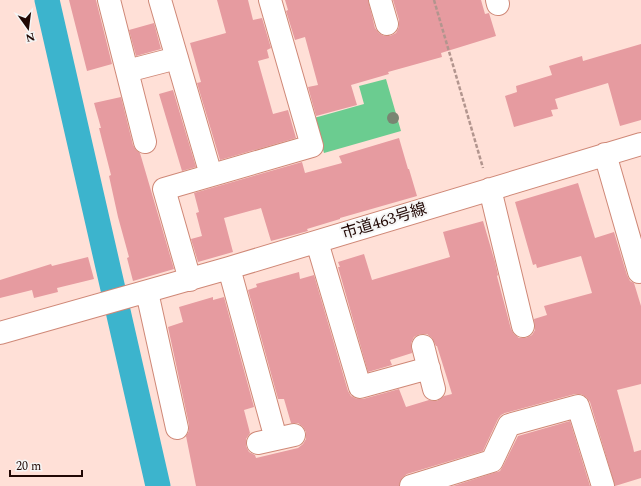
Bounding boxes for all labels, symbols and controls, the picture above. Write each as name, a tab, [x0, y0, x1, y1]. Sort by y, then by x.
north arrow	[8, 8, 48, 48]
text: N	[24, 28, 37, 47]
street label: 市道463号線	[338, 197, 430, 245]
scale bar	[10, 452, 82, 478]
text: 20 m	[16, 457, 41, 476]

